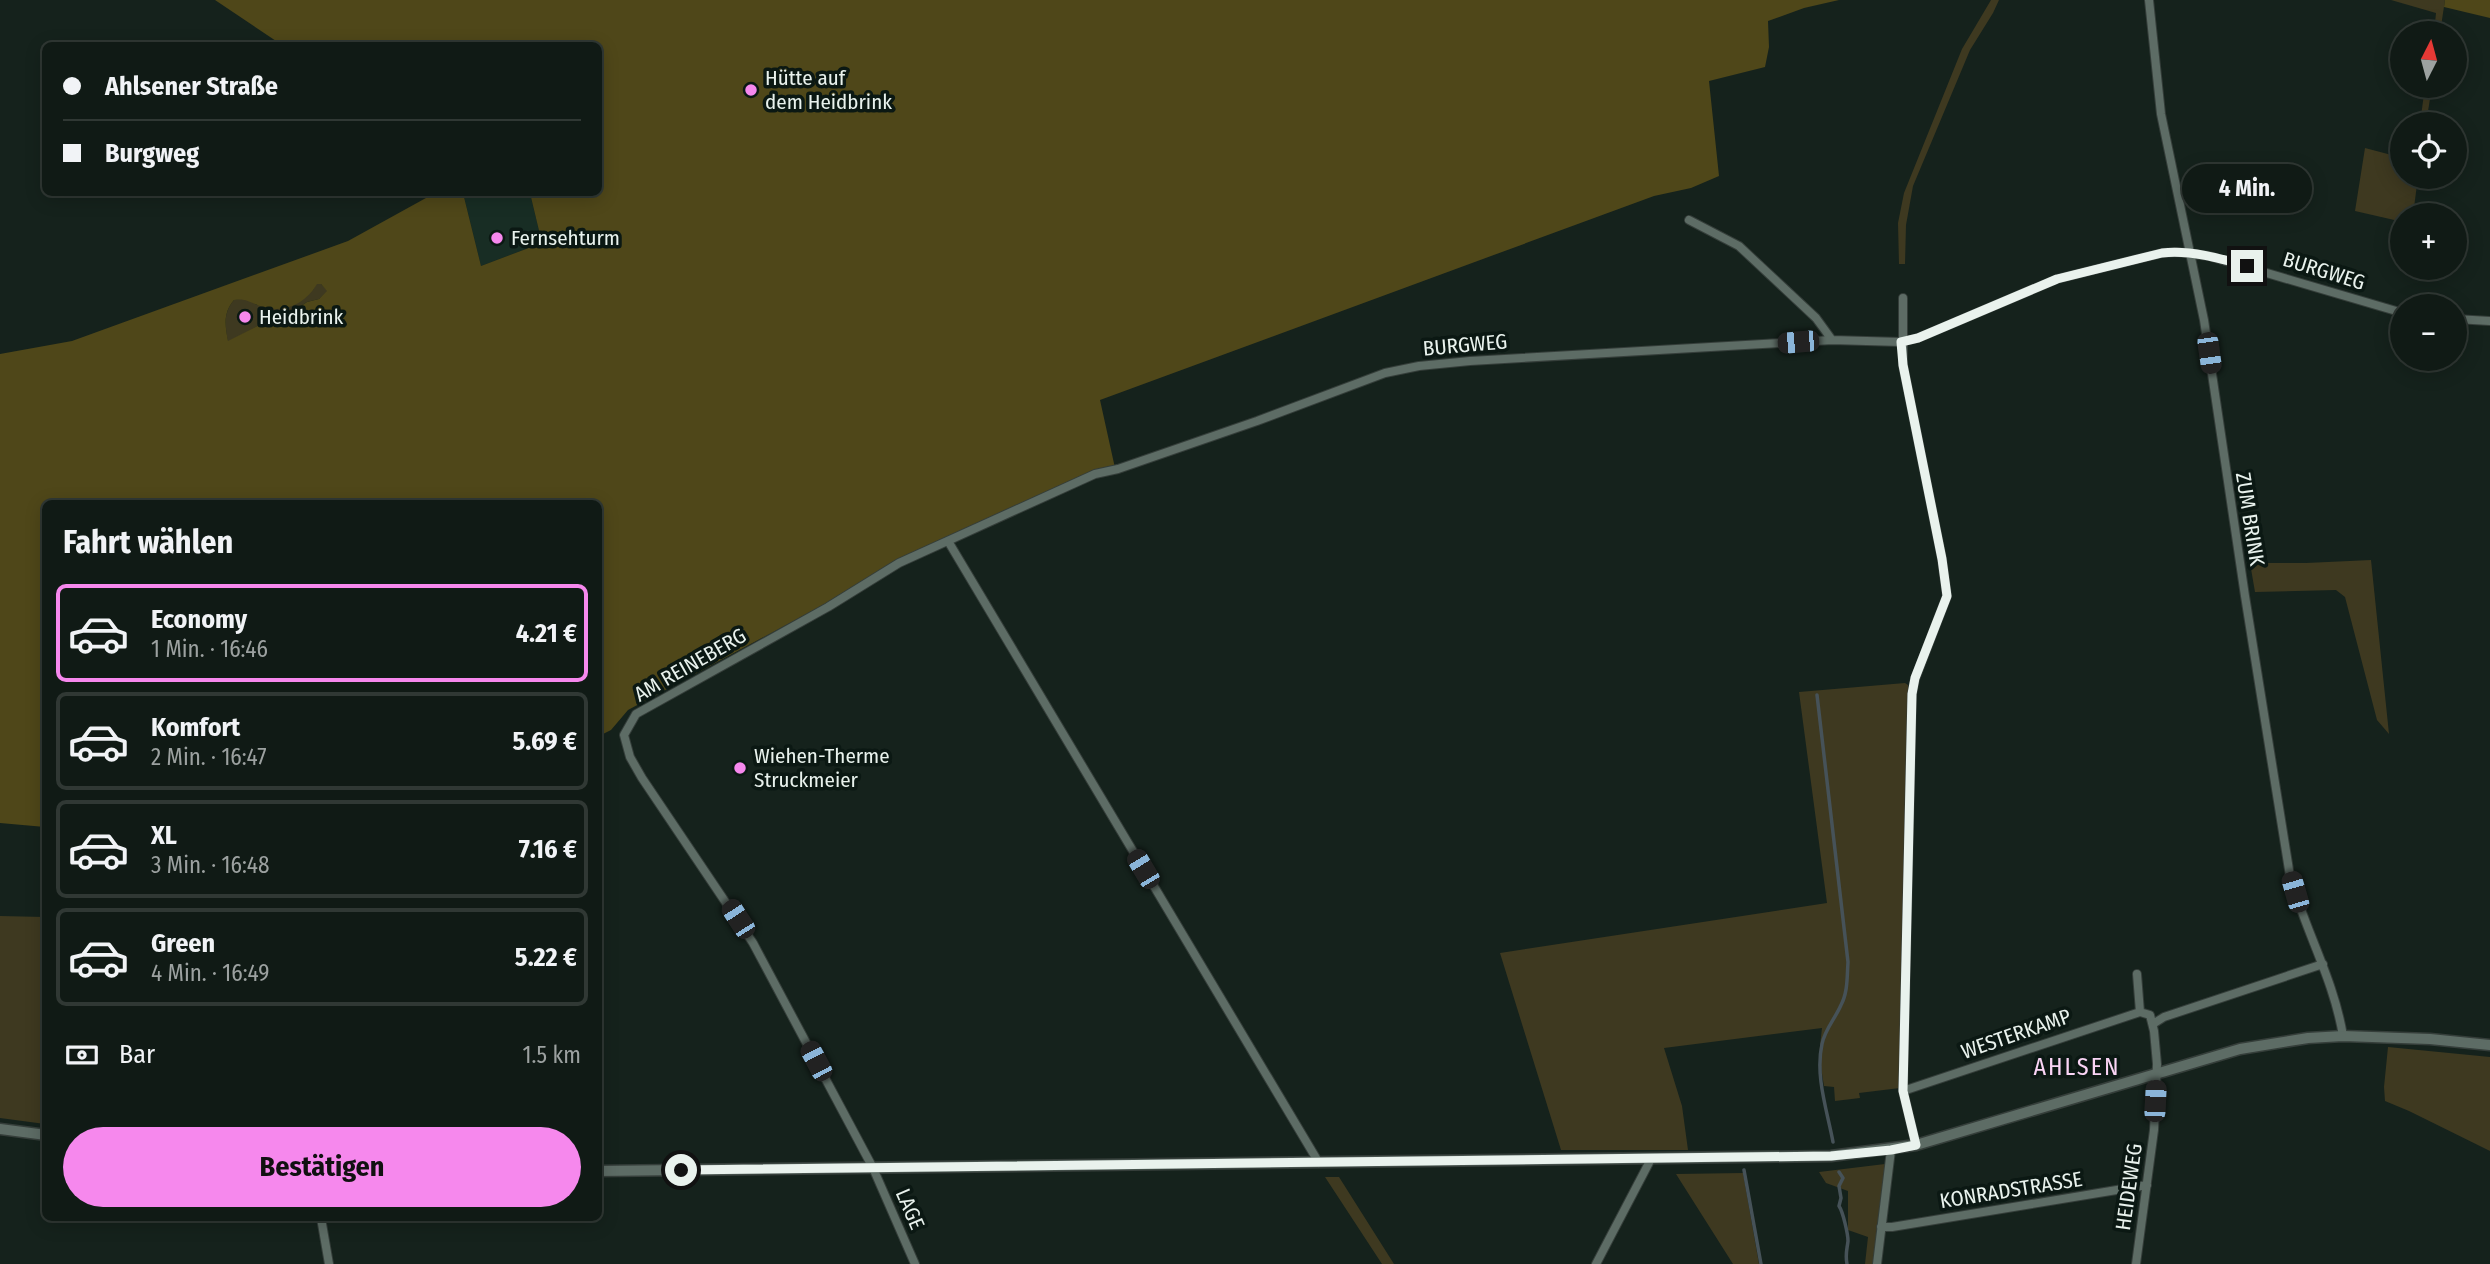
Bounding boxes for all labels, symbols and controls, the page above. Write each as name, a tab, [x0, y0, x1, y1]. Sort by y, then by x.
north arrow	[2390, 21, 2468, 98]
map controls	[2390, 21, 2467, 371]
place label: Hütte auf dem Heidbrink	[765, 65, 892, 115]
text: Ahlsener Straße	[105, 71, 278, 102]
marker: Hütte auf dem Heidbrink	[743, 82, 759, 98]
button: locate	[2390, 112, 2467, 189]
text: Burgweg	[105, 138, 199, 169]
callout: 4 Min.	[2182, 164, 2312, 214]
text: 4 Min.	[2219, 174, 2275, 202]
button: +	[2390, 203, 2467, 280]
place label: Fernsehturm	[511, 225, 620, 251]
marker: Fernsehturm	[489, 230, 505, 246]
street label: BURGWEG	[2280, 246, 2368, 296]
route end	[2231, 250, 2263, 282]
button: −	[2390, 294, 2467, 371]
place label: Heidbrink	[259, 304, 344, 330]
marker: Heidbrink	[237, 309, 253, 325]
street label: BURGWEG	[1422, 328, 1508, 362]
car	[1777, 330, 1820, 354]
car	[2196, 331, 2223, 375]
street label: ZUM BRINK	[2230, 470, 2270, 568]
text: Fahrt wählen	[63, 523, 233, 561]
icon: car	[67, 602, 130, 665]
text: Economy	[151, 604, 247, 635]
text: 4.21 €	[516, 618, 577, 649]
street label: AM REINEBERG	[629, 623, 751, 707]
text: 1 Min. · 16:46	[151, 635, 268, 663]
icon: car	[67, 710, 130, 773]
text: Komfort	[151, 712, 240, 743]
text: 5.69 €	[512, 726, 577, 757]
text: 2 Min. · 16:47	[151, 743, 267, 771]
place label: Wiehen-Therme Struckmeier	[754, 743, 890, 793]
marker: Wiehen-Therme Struckmeier	[732, 760, 748, 776]
icon: car	[67, 818, 130, 881]
text: XL	[151, 820, 177, 851]
text: 7.16 €	[519, 834, 577, 865]
car	[1124, 846, 1163, 892]
text: 3 Min. · 16:48	[151, 851, 269, 879]
car	[2280, 869, 2311, 915]
car	[718, 896, 759, 942]
icon: car	[67, 926, 130, 989]
text: Green	[151, 928, 215, 959]
text: 5.22 €	[515, 942, 577, 973]
text: 4 Min. · 16:49	[151, 959, 269, 987]
street label: WESTERKAMP	[1958, 1003, 2074, 1065]
icon: cash	[63, 1036, 101, 1074]
car	[797, 1038, 836, 1084]
text: Bar	[119, 1039, 155, 1070]
text: 1.5 km	[523, 1041, 581, 1069]
district label: AHLSEN	[2033, 1053, 2121, 1081]
car	[2144, 1079, 2167, 1123]
button: Bestätigen	[63, 1127, 581, 1207]
street label: HEIDEWEG	[2110, 1142, 2148, 1232]
route start	[665, 1154, 697, 1186]
street label: KONRADSTRASSE	[1938, 1166, 2084, 1214]
street label: LAGE	[890, 1185, 930, 1234]

